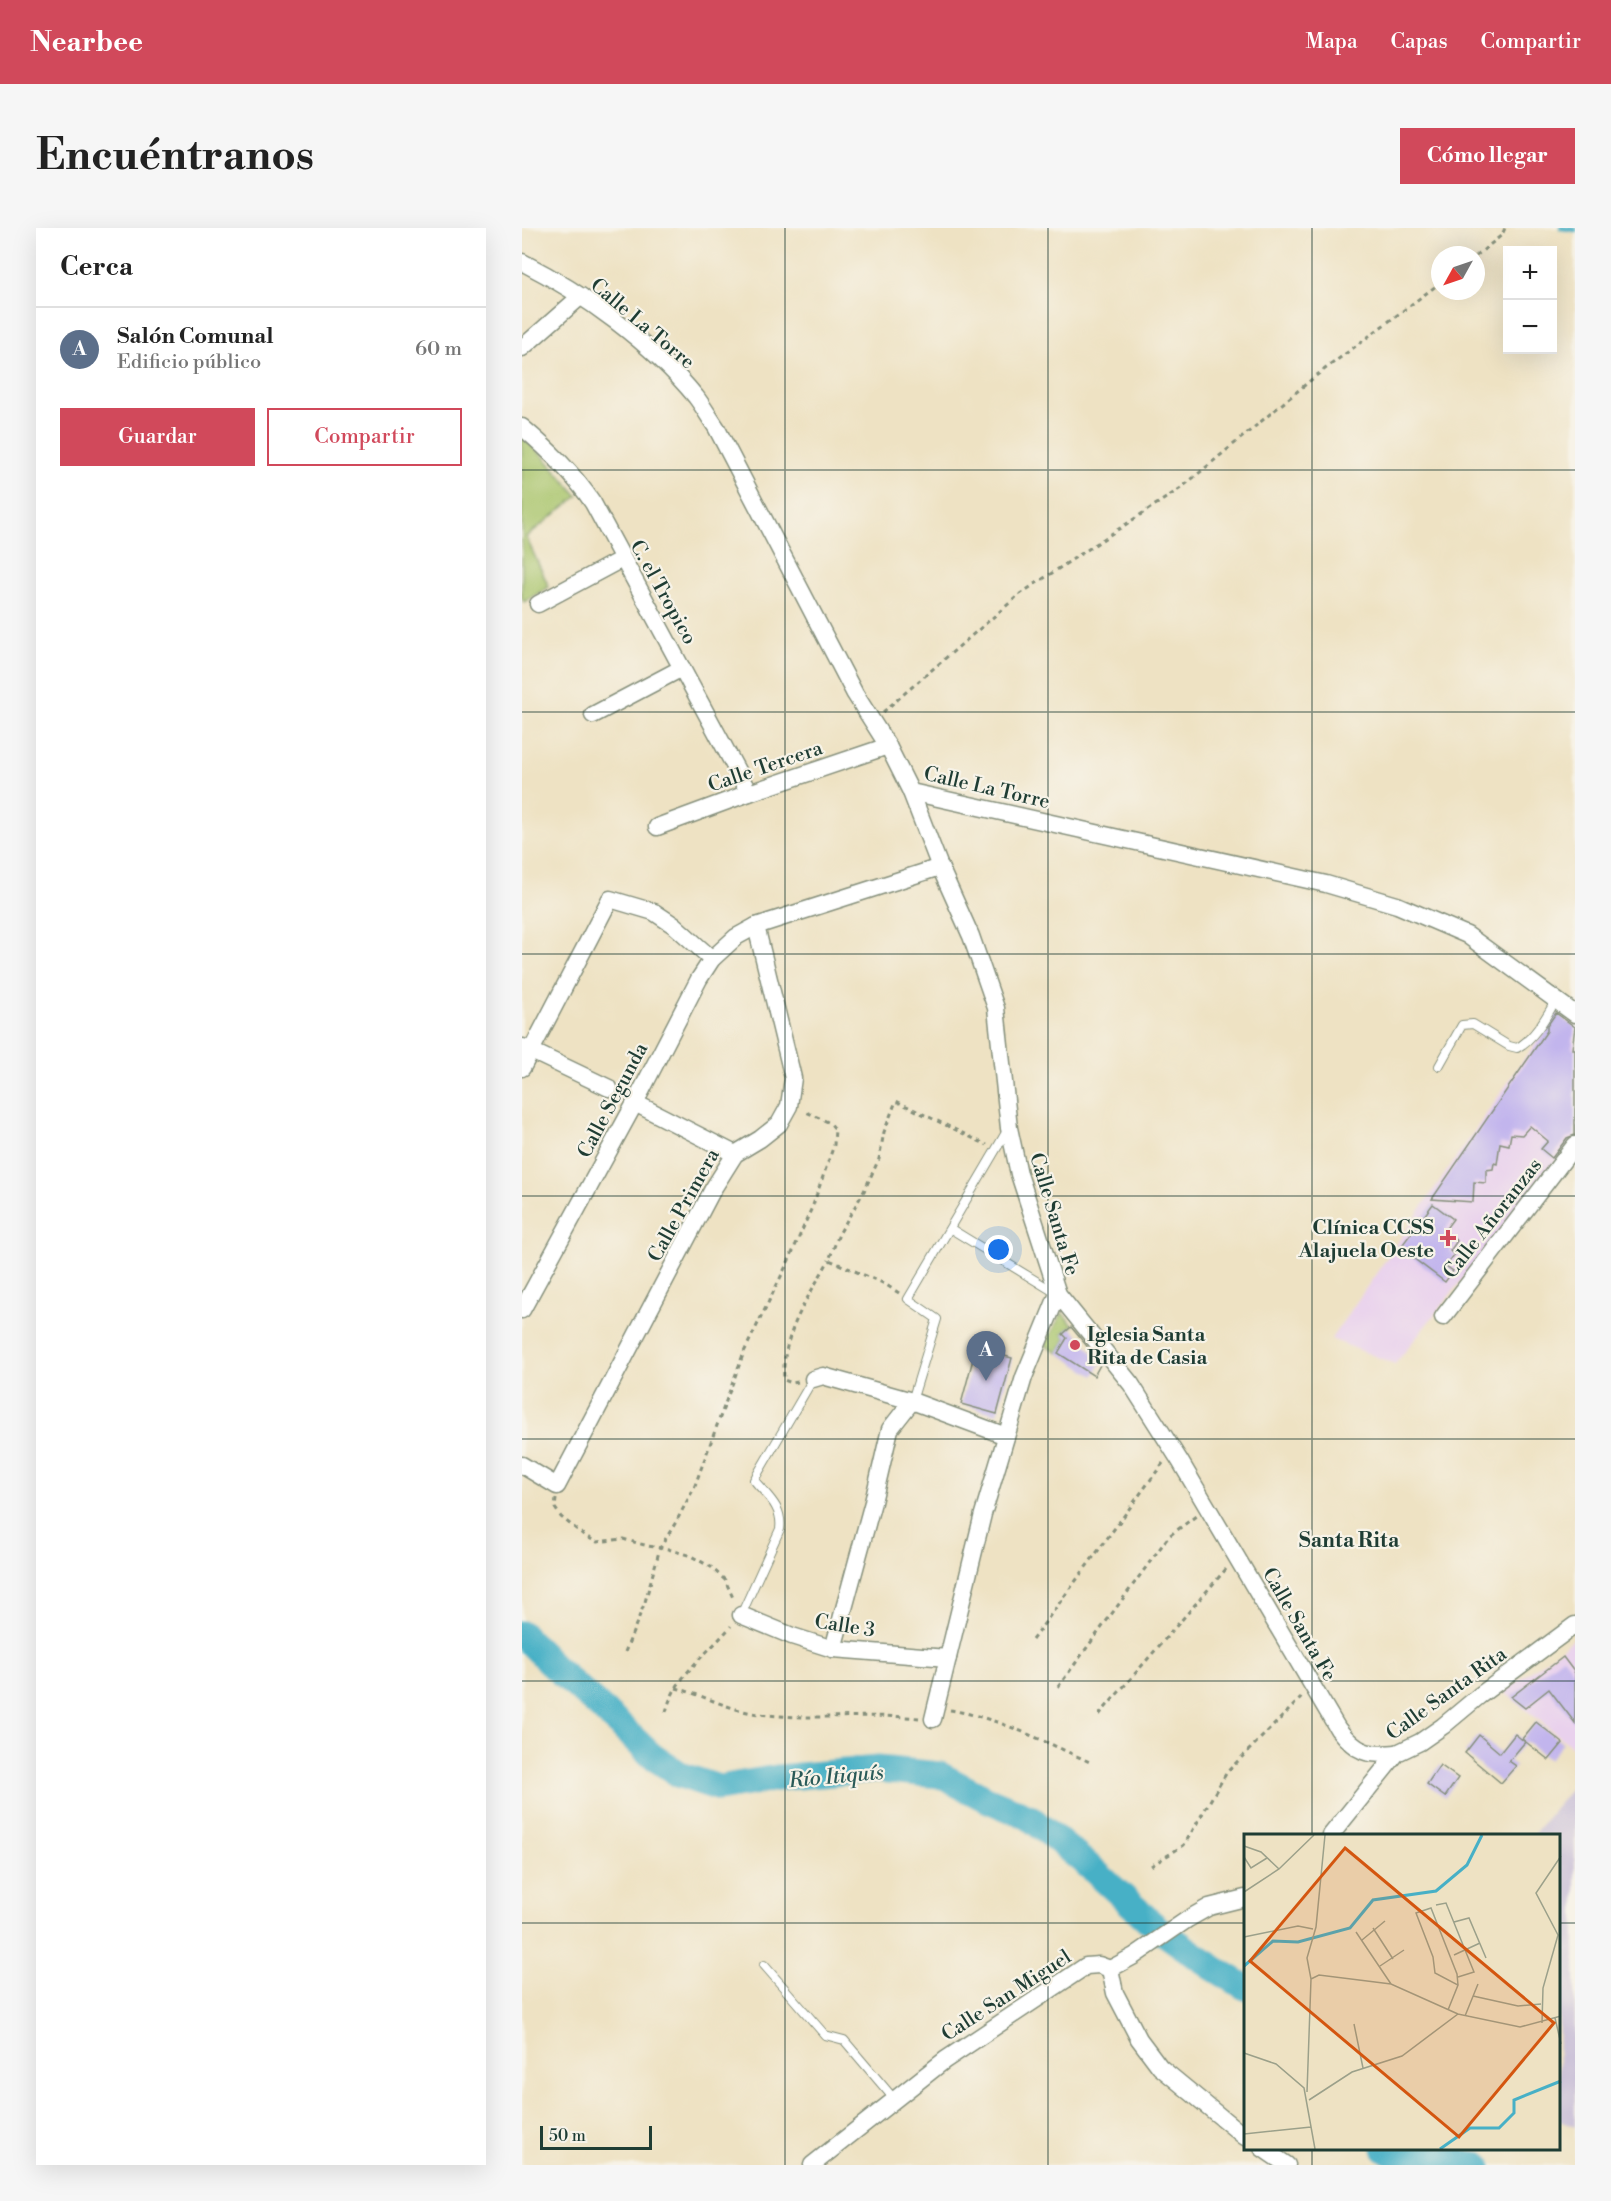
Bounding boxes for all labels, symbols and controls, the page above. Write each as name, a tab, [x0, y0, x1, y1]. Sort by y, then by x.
text: Nearbee	[30, 25, 143, 60]
text: Mapa	[1306, 29, 1358, 55]
text: Capas	[1391, 29, 1448, 55]
text: Compartir	[1481, 29, 1581, 55]
button: Cómo llegar	[1400, 128, 1575, 184]
text: Encuéntranos	[36, 130, 314, 183]
north arrow	[1431, 246, 1485, 300]
map controls	[1503, 246, 1557, 354]
button: +	[1503, 246, 1557, 300]
text: Cerca	[60, 251, 133, 283]
street label: Calle La Torre	[585, 273, 699, 375]
button: −	[1503, 300, 1557, 354]
text: Salón Comunal	[117, 323, 273, 350]
text: A	[72, 337, 87, 362]
text: 60 m	[415, 337, 462, 362]
text: Edificio público	[117, 350, 261, 375]
button: Guardar	[60, 408, 255, 466]
button: Compartir	[267, 408, 462, 466]
street label: C. el Tropico	[624, 536, 702, 649]
street label: Calle Tercera	[705, 736, 827, 799]
street label: Calle La Torre	[921, 762, 1052, 815]
street label: Calle Segunda	[573, 1038, 655, 1162]
street label: Calle Primera	[643, 1144, 726, 1267]
street label: Calle Santa Fe	[1023, 1150, 1084, 1279]
street label: Calle Añoranzas	[1438, 1154, 1548, 1284]
place label: Clínica CCSS Alajuela Oeste	[1298, 1216, 1434, 1264]
marker: Clínica CCSS Alajuela Oeste	[1439, 1229, 1457, 1247]
your location	[984, 1235, 1013, 1264]
place label: Iglesia Santa Rita de Casia	[1087, 1323, 1207, 1371]
pin: A	[966, 1332, 1006, 1381]
marker: Iglesia Santa Rita de Casia	[1068, 1338, 1082, 1352]
district label: Santa Rita	[1299, 1528, 1400, 1554]
street label: Calle Santa Fe	[1256, 1564, 1341, 1686]
street label: Calle 3	[813, 1609, 877, 1644]
street label: Calle Santa Rita	[1382, 1642, 1513, 1746]
water label: Río Itiquís	[786, 1760, 885, 1794]
inset map	[1244, 1834, 1560, 2150]
street label: Calle San Miguel	[937, 1945, 1076, 2047]
scale bar	[540, 2123, 652, 2150]
text: 50 m	[549, 2126, 586, 2146]

